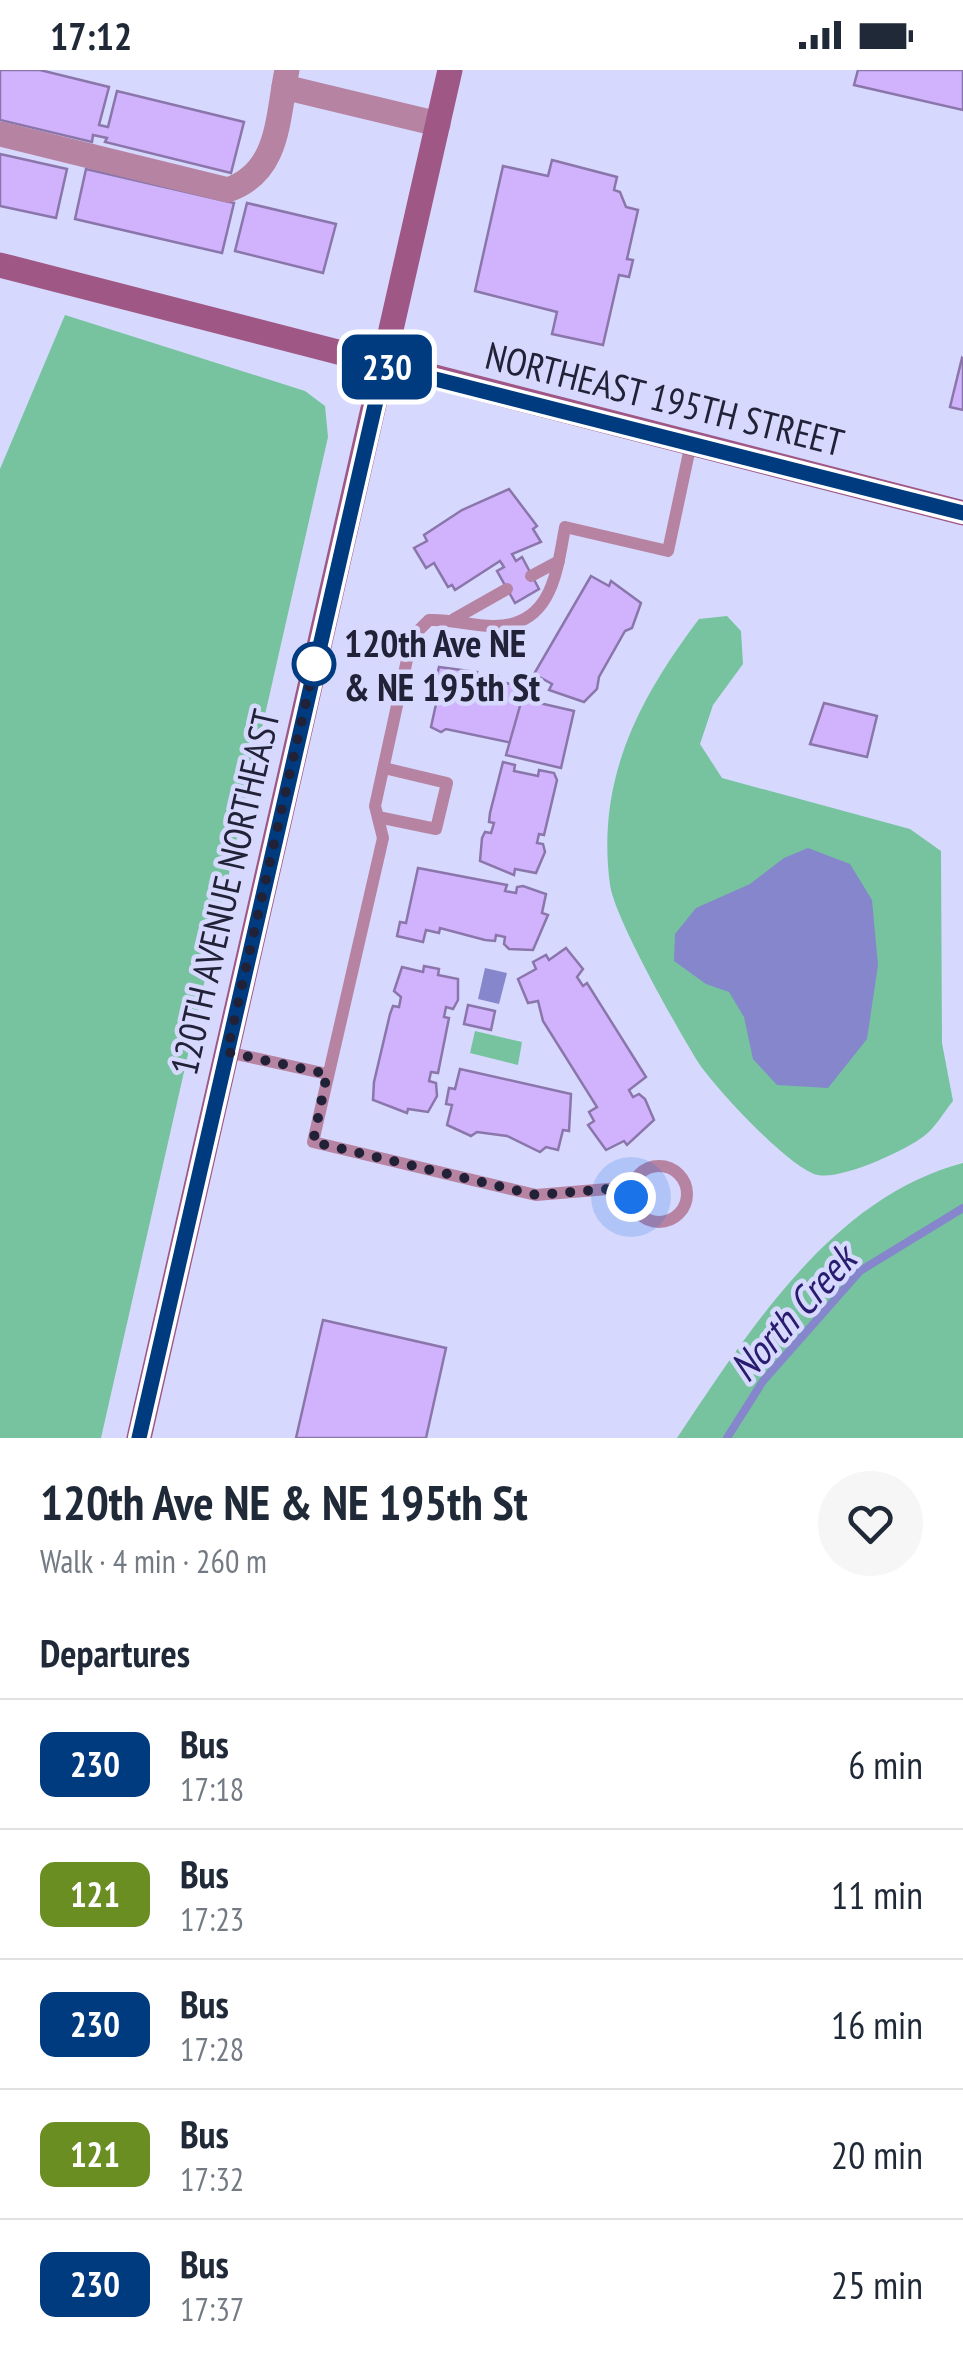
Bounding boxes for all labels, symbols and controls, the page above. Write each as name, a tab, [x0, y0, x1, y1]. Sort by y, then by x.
text: 17:12	[50, 11, 132, 60]
street label: NORTHEAST 195TH STREET	[481, 330, 849, 466]
line badge: 230	[330, 334, 444, 400]
text: 230	[362, 344, 412, 390]
place label: 120th Ave NE & NE 195th St	[344, 618, 540, 711]
marker: 120th Ave NE & NE 195th St	[293, 643, 335, 685]
street label: 120TH AVENUE NORTHEAST	[158, 705, 290, 1079]
your location	[606, 1172, 656, 1222]
water label: North Creek	[718, 1231, 869, 1392]
text: 120th Ave NE & NE 195th St	[40, 1471, 528, 1533]
button: heart	[818, 1471, 923, 1576]
text: Walk · 4 min · 260 m	[40, 1540, 267, 1582]
text: Departures	[40, 1628, 190, 1677]
text: Bus	[180, 1719, 229, 1768]
text: 6 min	[848, 1740, 923, 1789]
text: 230	[70, 1741, 120, 1787]
text: 17:18	[180, 1768, 244, 1810]
text: Bus	[180, 1849, 229, 1898]
text: 11 min	[831, 1870, 923, 1919]
text: 121	[70, 1871, 120, 1917]
text: 17:23	[180, 1898, 244, 1940]
text: Bus	[180, 1979, 229, 2028]
text: 16 min	[831, 2000, 923, 2049]
text: 230	[70, 2001, 120, 2047]
text: 17:28	[180, 2028, 244, 2070]
text: Bus	[180, 2109, 229, 2158]
text: 20 min	[831, 2130, 923, 2179]
text: 121	[70, 2131, 120, 2177]
text: 17:32	[180, 2158, 244, 2200]
text: Bus	[180, 2239, 229, 2288]
text: 25 min	[831, 2260, 923, 2309]
text: 230	[70, 2261, 120, 2307]
text: 17:37	[180, 2288, 244, 2330]

